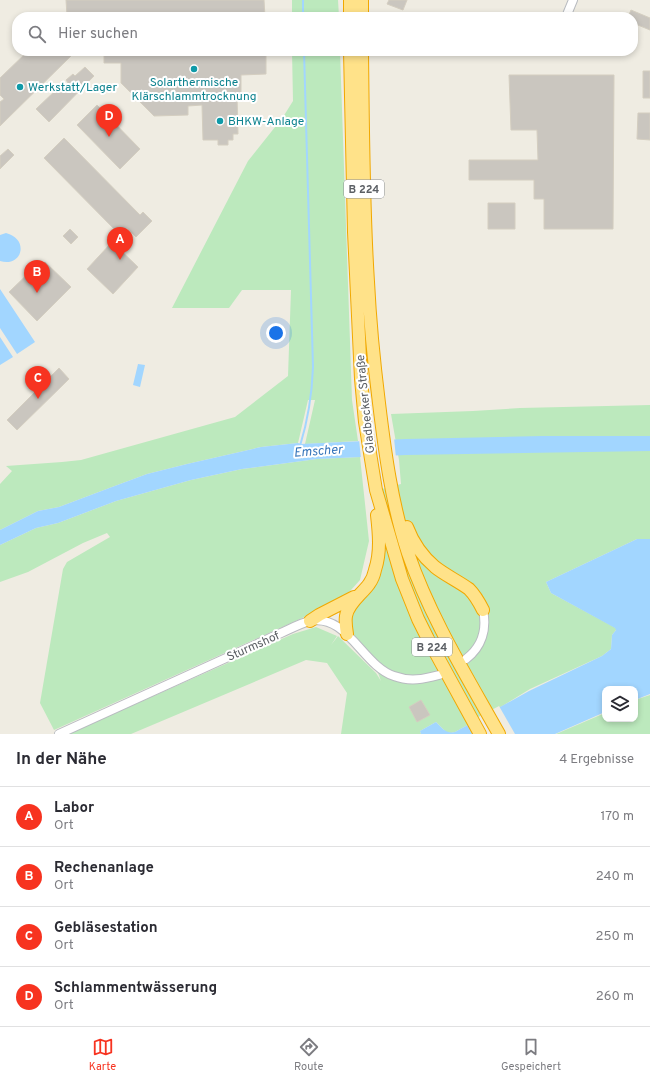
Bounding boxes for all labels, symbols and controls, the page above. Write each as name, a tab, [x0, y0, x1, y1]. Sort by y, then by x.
search box	[12, 12, 638, 56]
icon: search	[26, 23, 48, 45]
text: Hier suchen	[58, 25, 138, 44]
marker: Solarthermische Klärschlammtrocknung	[189, 64, 199, 74]
place label: Solarthermische Klärschlammtrocknung	[131, 75, 257, 105]
place label: Werkstatt/Lager	[28, 80, 117, 96]
marker: Werkstatt/Lager	[15, 82, 25, 92]
pin: D	[96, 104, 122, 137]
place label: BHKW-Anlage	[228, 114, 304, 130]
marker: BHKW-Anlage	[215, 116, 225, 126]
road number: B 224	[344, 180, 384, 198]
pin: A	[107, 227, 133, 260]
pin: B	[24, 260, 50, 293]
your location	[266, 323, 286, 343]
street label: Gladbecker Straße	[353, 354, 379, 454]
pin: C	[25, 366, 51, 399]
water label: Emscher	[293, 442, 344, 462]
street label: Sturmshof	[225, 628, 282, 666]
road number: B 224	[412, 638, 452, 656]
map controls	[602, 686, 638, 722]
button: layers	[602, 686, 638, 722]
text: In der Nähe	[16, 749, 107, 771]
text: 4 Ergebnisse	[559, 752, 634, 768]
text: Labor	[54, 799, 94, 818]
text: A	[24, 809, 34, 825]
text: 170 m	[600, 809, 634, 825]
text: Ort	[54, 818, 74, 834]
text: Rechenanlage	[54, 859, 154, 878]
text: B	[25, 869, 33, 885]
text: 240 m	[596, 869, 634, 885]
text: Ort	[54, 878, 74, 894]
text: Gebläsestation	[54, 919, 158, 938]
text: C	[25, 929, 33, 945]
text: 250 m	[596, 929, 634, 945]
text: Ort	[54, 938, 74, 954]
text: Schlammentwässerung	[54, 979, 217, 998]
text: D	[24, 989, 34, 1005]
text: 260 m	[596, 989, 634, 1005]
text: Ort	[54, 998, 74, 1014]
tab: Karte	[89, 1036, 116, 1074]
tab: Route	[294, 1036, 323, 1074]
tab: Gespeichert	[501, 1036, 561, 1074]

